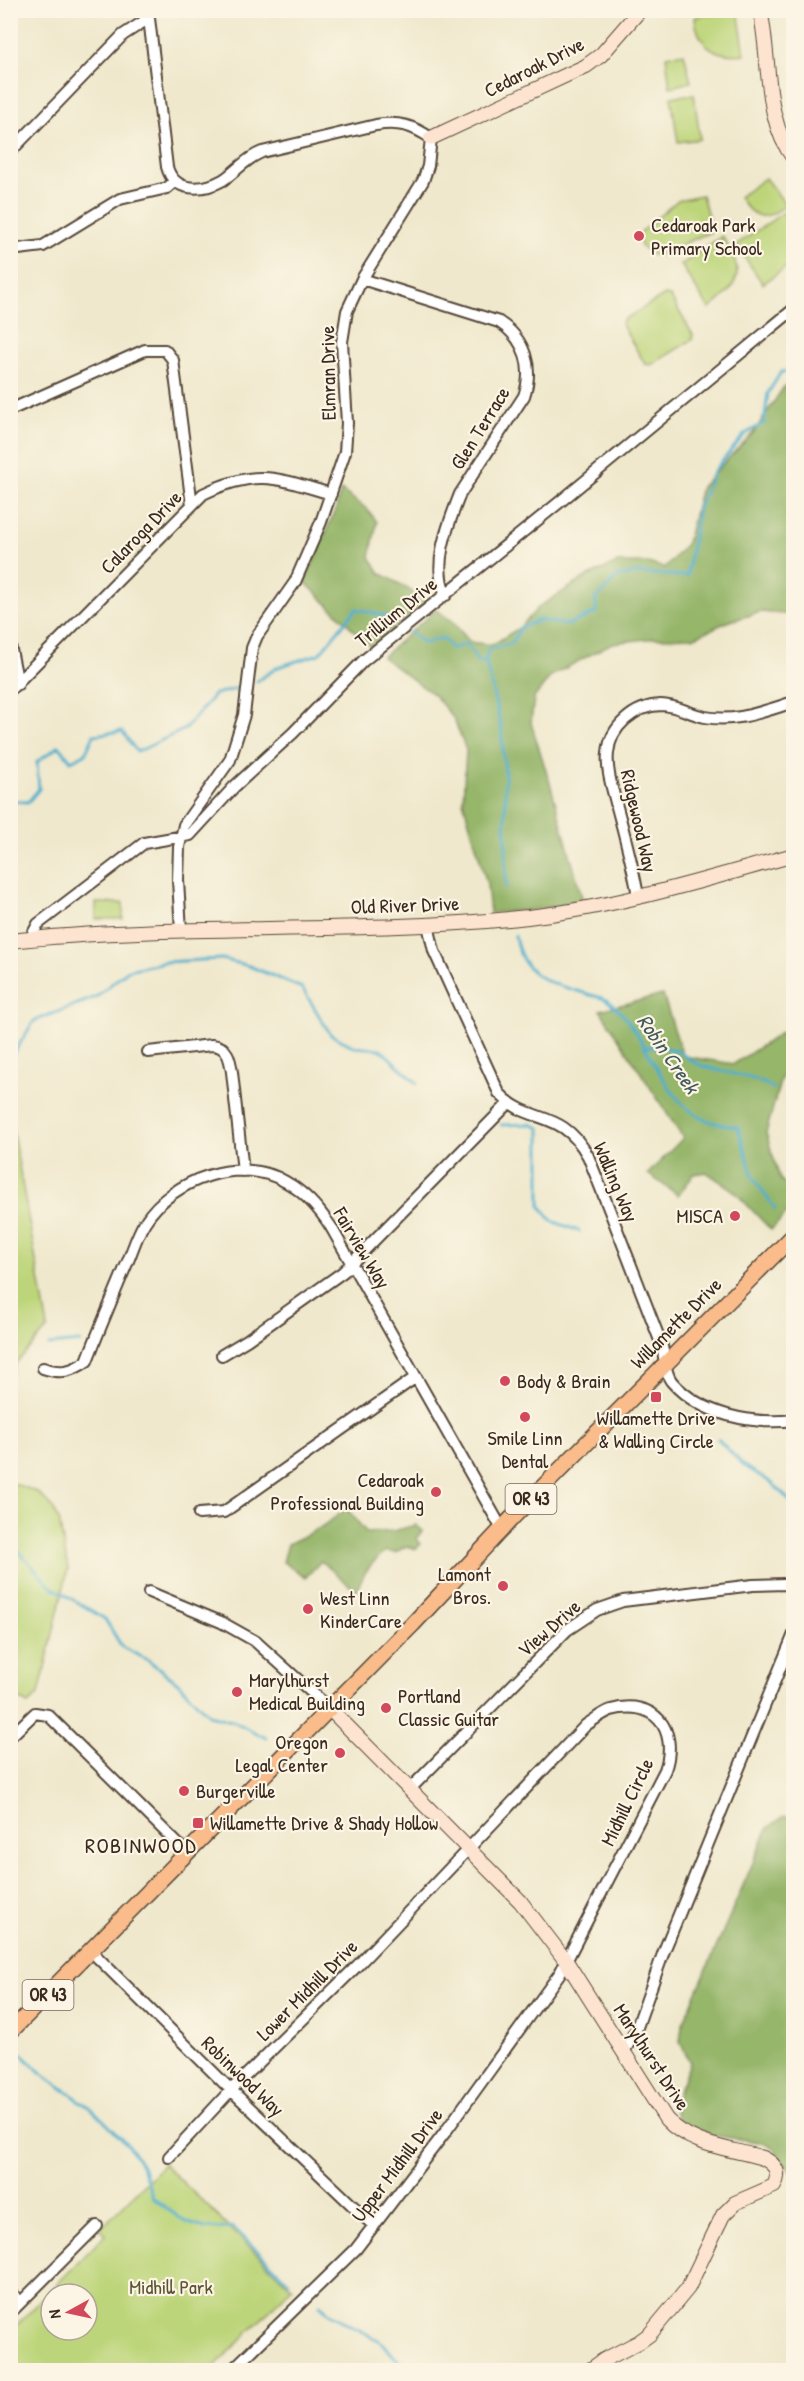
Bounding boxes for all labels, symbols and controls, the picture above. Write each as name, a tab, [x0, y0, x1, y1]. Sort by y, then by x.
street label: Cedaroak Drive	[479, 30, 588, 103]
place label: Cedaroak Park Primary School	[651, 211, 762, 261]
marker: Cedaroak Park Primary School	[632, 229, 646, 243]
street label: Elmran Drive	[313, 325, 342, 421]
street label: Glen Terrace	[444, 381, 516, 474]
street label: Calaroga Drive	[94, 484, 187, 579]
street label: Trillium Drive	[349, 570, 442, 653]
street label: Ridgewood Way	[615, 767, 664, 875]
street label: Old River Drive	[350, 889, 460, 920]
water label: Robin Creek	[631, 1008, 708, 1101]
street label: Walling Way	[588, 1138, 645, 1226]
street label: Fairview Way	[327, 1201, 397, 1293]
place label: MISCA	[677, 1202, 723, 1229]
marker: MISCA	[728, 1209, 742, 1223]
street label: Willamette Drive	[624, 1271, 727, 1374]
place label: Body & Brain	[517, 1367, 610, 1394]
marker: Body & Brain	[498, 1374, 512, 1388]
marker: Willamette Drive & Walling Circle	[649, 1390, 663, 1404]
place label: Willamette Drive & Walling Circle	[597, 1404, 715, 1454]
marker: Smile Linn Dental	[518, 1410, 532, 1424]
place label: Smile Linn Dental	[487, 1424, 563, 1474]
place label: Cedaroak Professional Building	[271, 1466, 424, 1516]
road number: OR 43	[506, 1484, 556, 1514]
marker: Cedaroak Professional Building	[429, 1485, 443, 1499]
place label: Lamont Bros.	[438, 1560, 492, 1610]
marker: Lamont Bros.	[496, 1579, 510, 1593]
place label: West Linn KinderCare	[320, 1584, 402, 1634]
street label: View Drive	[511, 1593, 586, 1662]
marker: West Linn KinderCare	[301, 1602, 315, 1616]
place label: Marylhurst Medical Building	[249, 1666, 365, 1716]
place label: Portland Classic Guitar	[398, 1682, 499, 1732]
marker: Marylhurst Medical Building	[230, 1685, 244, 1699]
marker: Portland Classic Guitar	[379, 1701, 393, 1715]
place label: Oregon Legal Center	[235, 1728, 328, 1778]
marker: Oregon Legal Center	[333, 1746, 347, 1760]
street label: Midhill Circle	[594, 1753, 659, 1850]
place label: Burgerville	[196, 1777, 275, 1804]
marker: Burgerville	[177, 1784, 191, 1798]
place label: Willamette Drive & Shady Hollow	[210, 1809, 438, 1836]
marker: Willamette Drive & Shady Hollow	[191, 1816, 205, 1830]
district label: ROBINWOOD	[85, 1830, 197, 1860]
street label: Lower Midhill Drive	[250, 1933, 363, 2046]
road number: OR 43	[22, 1980, 74, 2010]
street label: Marylhurst Drive	[608, 1998, 697, 2115]
street label: Robinwood Way	[196, 2029, 291, 2122]
street label: Upper Midhill Drive	[345, 2102, 448, 2227]
park label: Midhill Park	[129, 2273, 213, 2300]
north arrow	[39, 2282, 99, 2342]
text: N	[43, 2308, 66, 2320]

